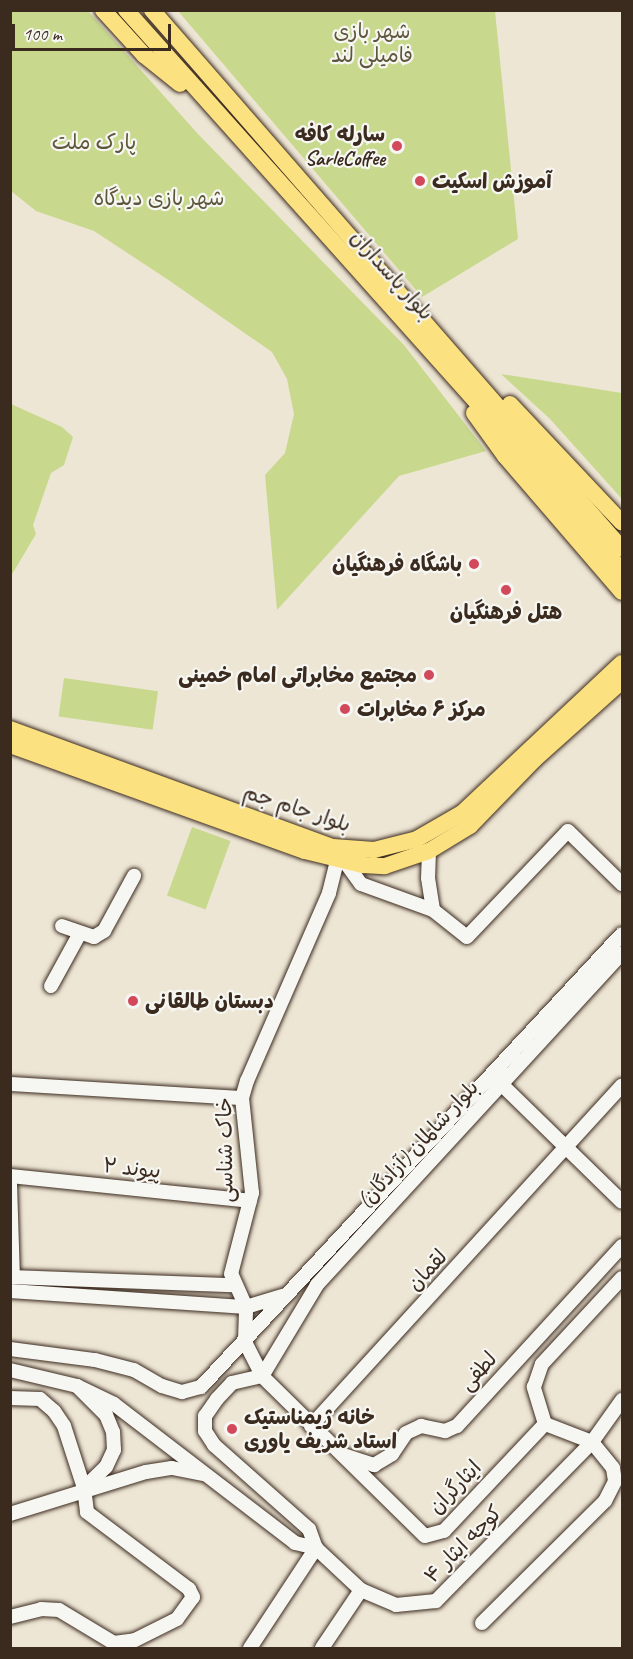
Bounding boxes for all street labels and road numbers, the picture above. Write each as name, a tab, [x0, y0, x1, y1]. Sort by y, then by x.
street label: بلوار پاسداران	[345, 225, 439, 325]
street label: بلوار جام جم	[240, 779, 354, 837]
street label: بلوار شالمان (آزادگان)	[352, 1075, 484, 1213]
street label: خاک شناسی	[211, 1097, 239, 1203]
street label: پیوند ۲	[102, 1152, 162, 1184]
street label: لقمان	[402, 1244, 452, 1296]
street label: لطفی	[454, 1346, 502, 1396]
street label: ایثارگران	[423, 1455, 487, 1519]
street label: کوچه ایثار ۴	[419, 1500, 507, 1588]

